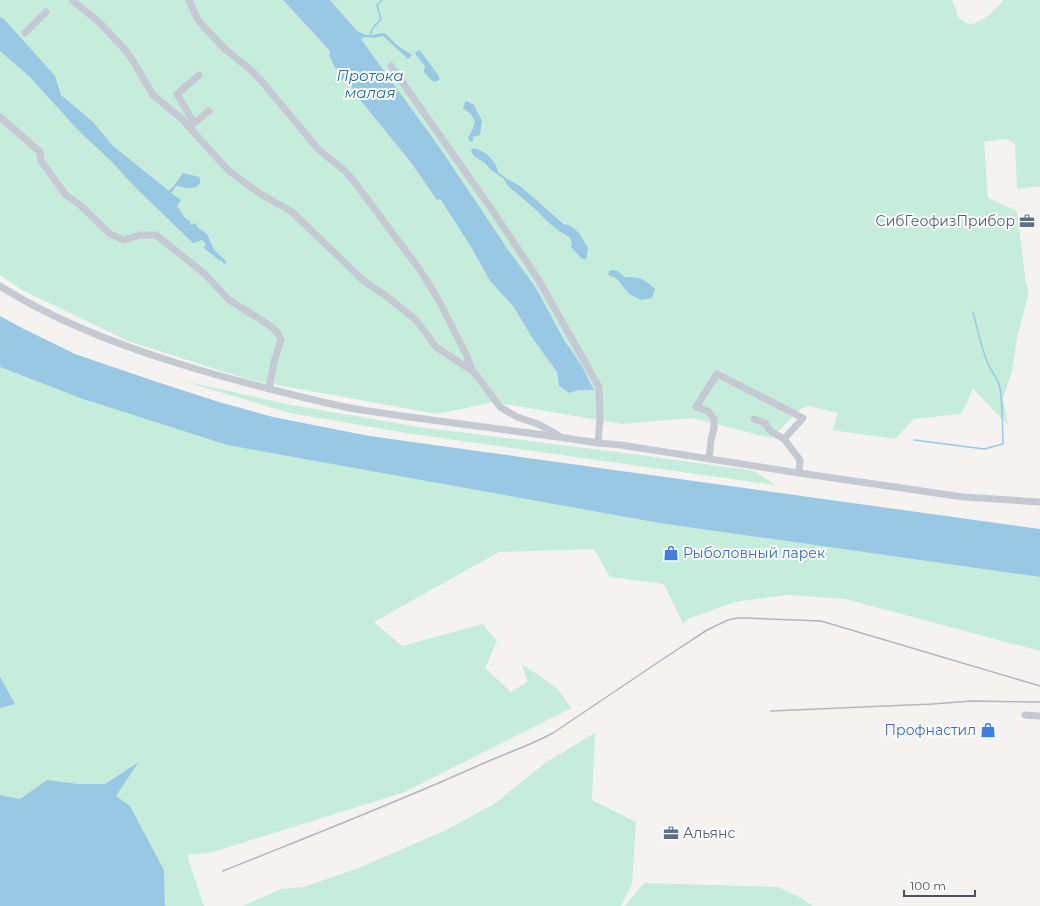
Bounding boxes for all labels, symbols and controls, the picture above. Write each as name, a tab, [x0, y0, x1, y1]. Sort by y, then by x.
water label: Протока малая	[336, 66, 404, 102]
place label: СибГеофизПрибор	[876, 212, 1015, 230]
office icon: СибГеофизПрибор	[1018, 212, 1036, 230]
shop icon: Рыболовный ларек	[662, 544, 680, 562]
place label: Рыболовный ларек	[683, 544, 825, 562]
place label: Профнастил	[884, 721, 976, 739]
shop icon: Профнастил	[979, 721, 997, 739]
office icon: Альянс	[662, 824, 680, 842]
place label: Альянс	[683, 824, 736, 842]
scale bar	[904, 872, 975, 898]
text: 100 m	[910, 878, 946, 893]

